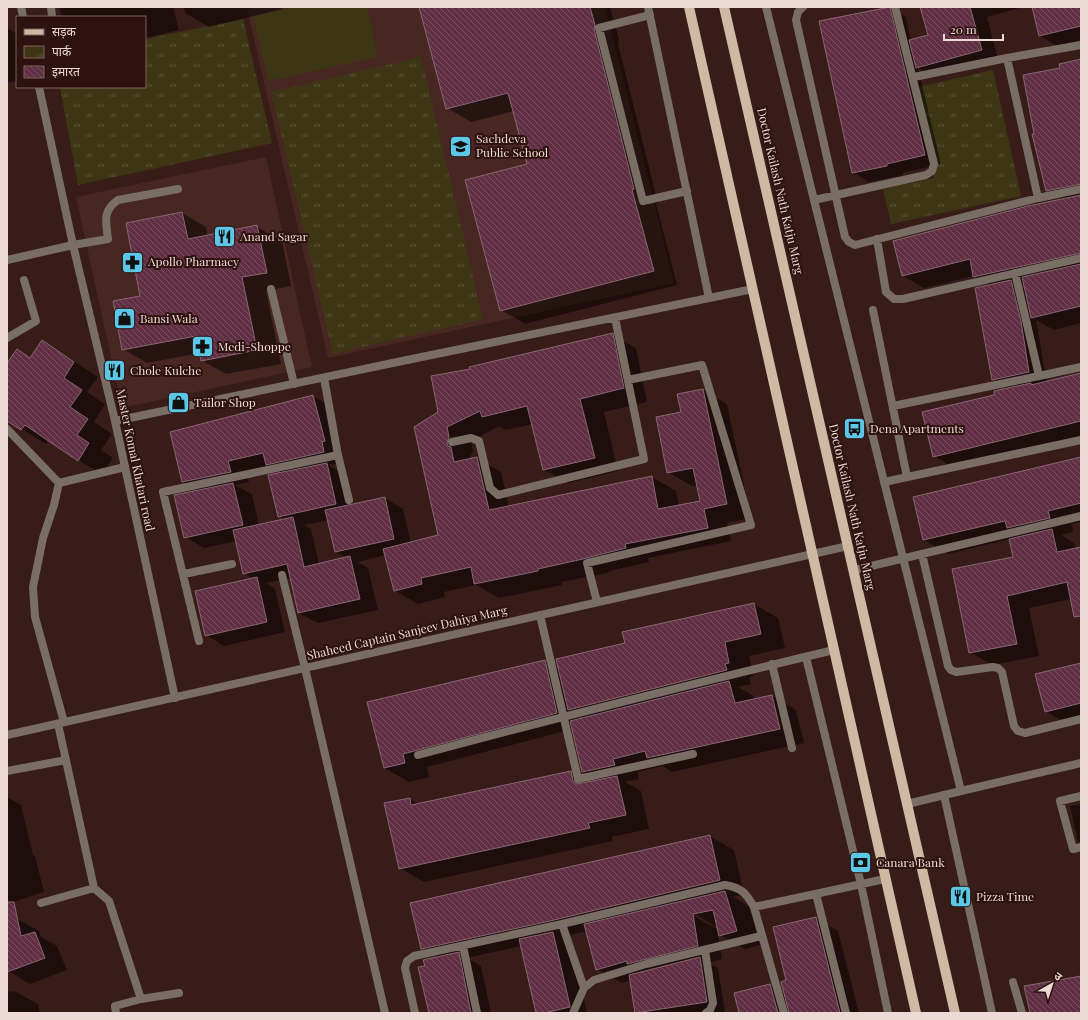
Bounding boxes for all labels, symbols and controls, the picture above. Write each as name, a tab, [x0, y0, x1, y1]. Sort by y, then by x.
legend	[16, 16, 146, 88]
scale bar	[944, 16, 1003, 42]
text: 20 m	[950, 21, 977, 37]
text: सड़क	[52, 23, 77, 39]
text: पार्क	[52, 43, 72, 59]
text: इमारत	[52, 63, 81, 79]
street label: Doctor Kailash Nath Katju Marg	[754, 106, 808, 276]
place label: Sachdeva Public School	[476, 130, 549, 160]
school or university icon: Sachdeva Public School	[447, 133, 473, 159]
restaurant icon: Anand Sagar	[212, 224, 238, 250]
place label: Anand Sagar	[239, 228, 308, 244]
pharmacy icon: Apollo Pharmacy	[120, 249, 146, 275]
place label: Apollo Pharmacy	[147, 253, 239, 269]
shop icon: Bansi Wala	[112, 306, 138, 332]
place label: Bansi Wala	[140, 310, 198, 326]
pharmacy icon: Medi-Shoppe	[190, 334, 216, 360]
place label: Medi-Shoppe	[218, 338, 291, 354]
restaurant icon: Chole Kulche	[102, 358, 128, 384]
place label: Chole Kulche	[130, 362, 201, 378]
street label: Master Komal Khatari road	[113, 387, 159, 532]
shop icon: Tailor Shop	[166, 390, 192, 416]
place label: Tailor Shop	[194, 394, 256, 410]
bus stop icon: Dena Apartments	[842, 416, 868, 442]
place label: Dena Apartments	[870, 420, 964, 436]
street label: Doctor Kailash Nath Katju Marg	[826, 422, 880, 592]
street label: Shaheed Captain Sanjeev Dahiya Marg	[305, 601, 509, 663]
bank icon: Canara Bank	[847, 850, 873, 876]
place label: Canara Bank	[876, 854, 945, 870]
restaurant icon: Pizza Time	[948, 884, 974, 910]
place label: Pizza Time	[976, 888, 1034, 904]
north arrow	[1032, 964, 1072, 1004]
text: उ	[1051, 968, 1066, 984]

